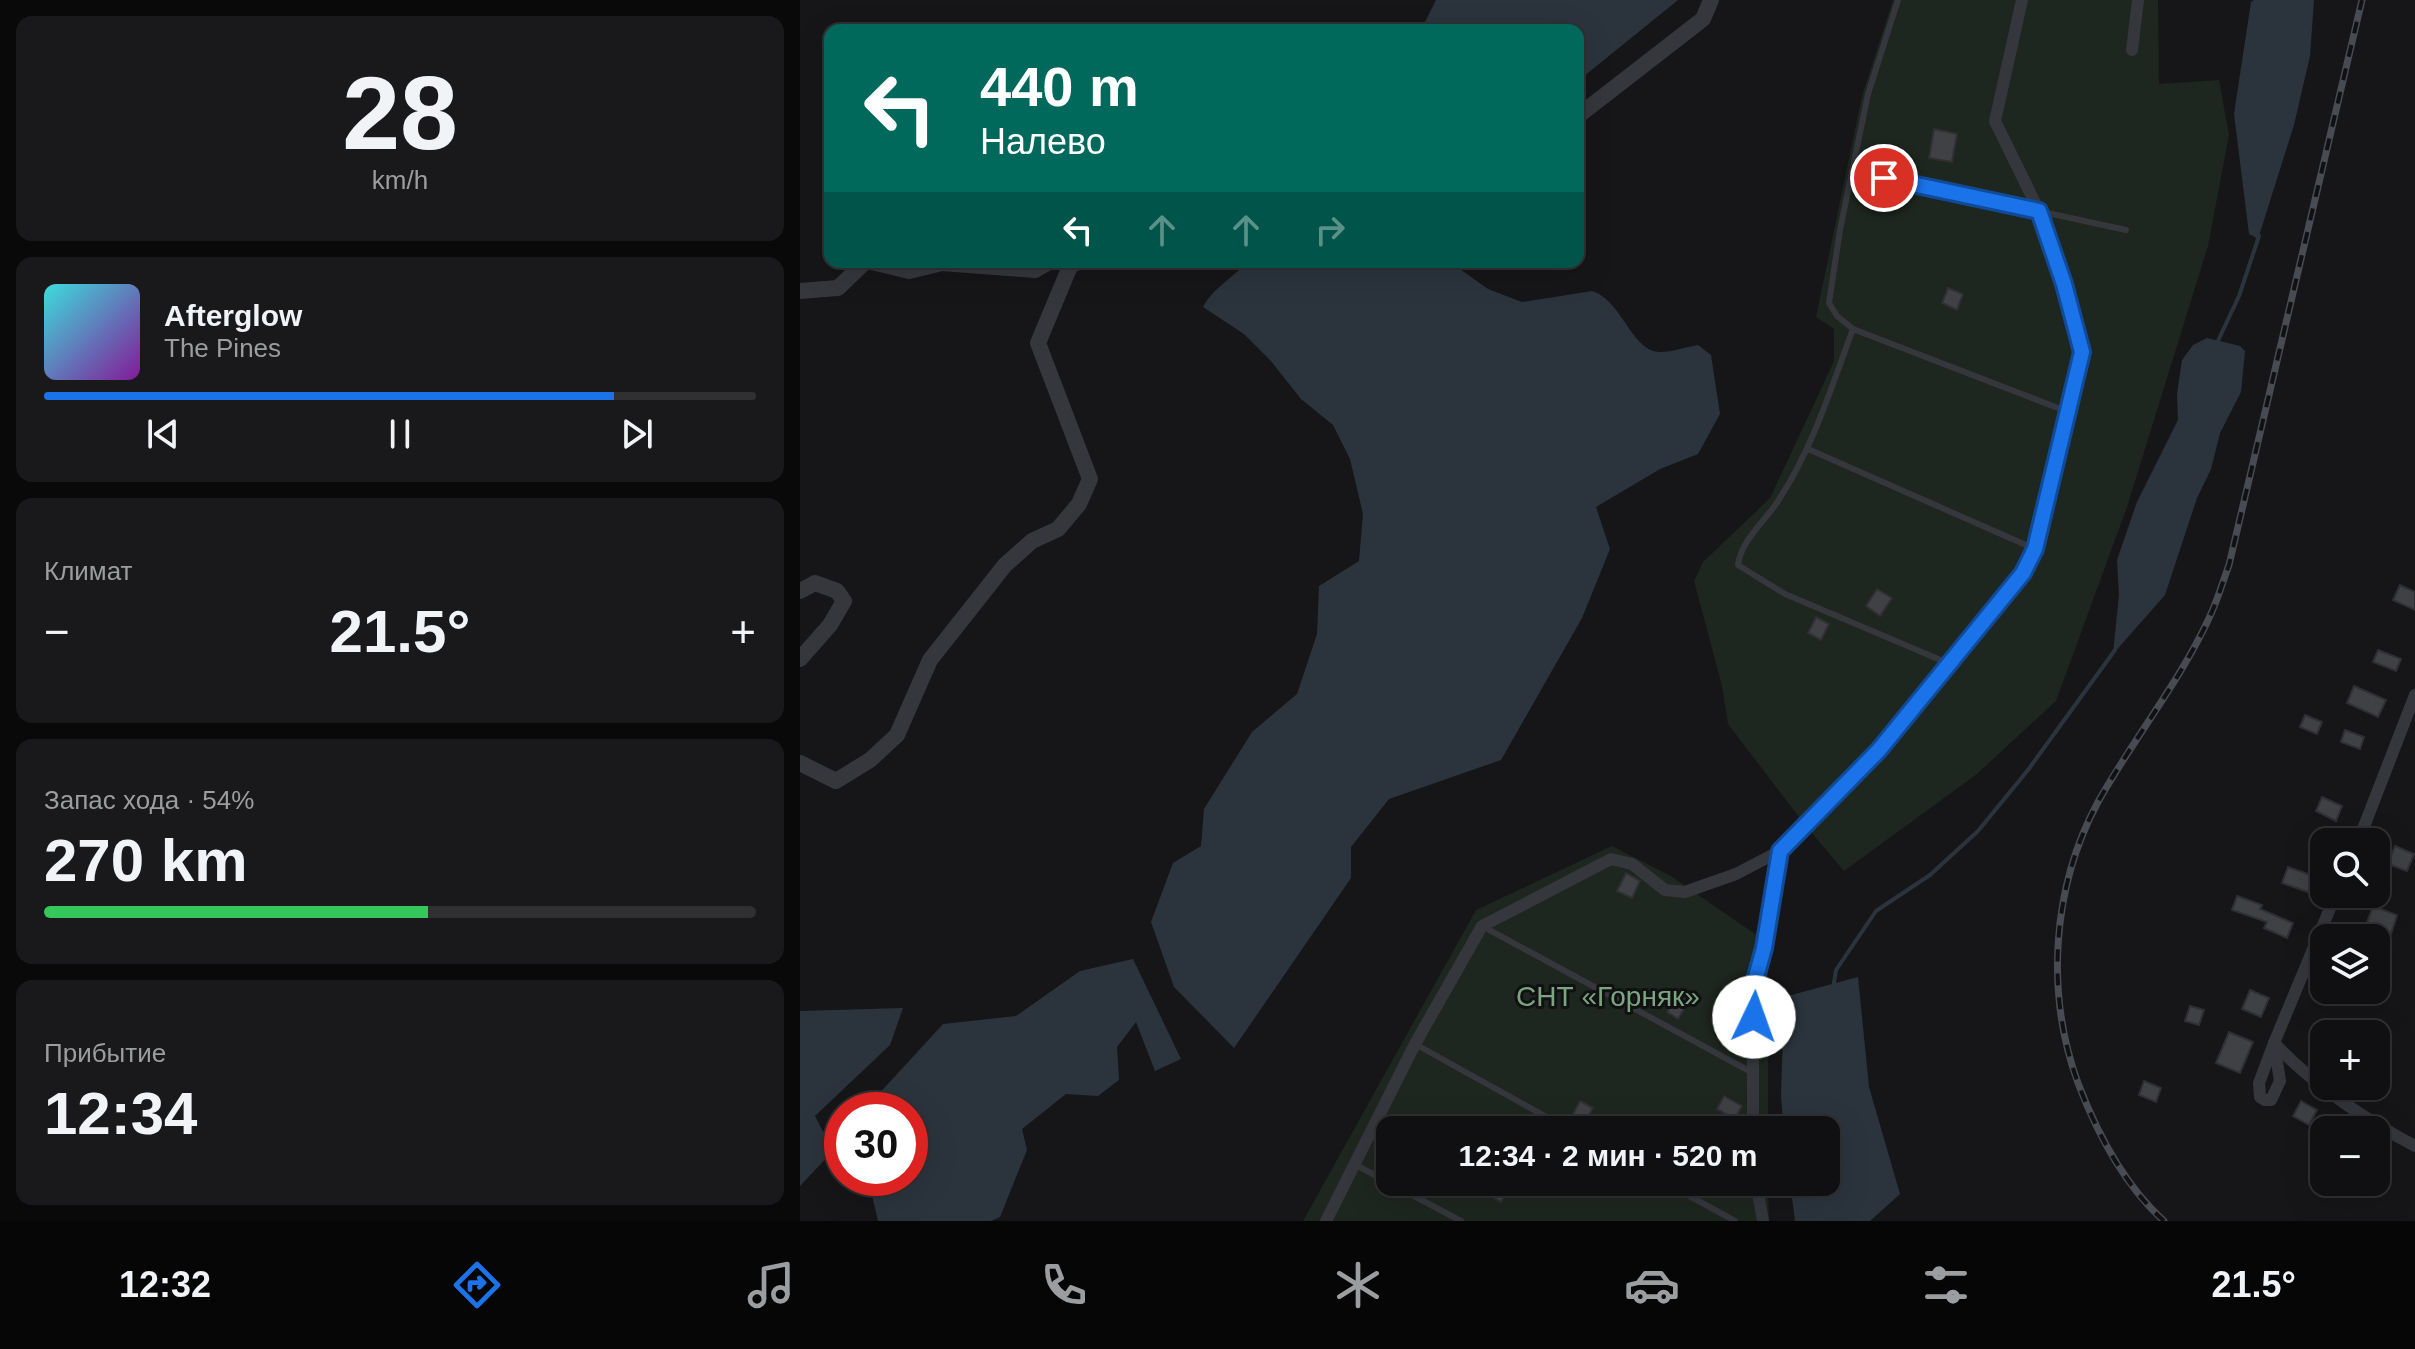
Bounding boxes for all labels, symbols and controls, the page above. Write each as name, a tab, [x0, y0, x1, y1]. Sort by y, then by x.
text: 28	[342, 55, 458, 171]
text: 440 m	[980, 55, 1139, 118]
icon: left	[848, 56, 952, 160]
text: Налево	[980, 121, 1106, 162]
pin	[1850, 144, 1918, 212]
icon: arrive	[1862, 156, 1906, 200]
text: km/h	[372, 165, 428, 195]
icon: left	[1056, 208, 1100, 252]
icon: ahead	[1140, 208, 1184, 252]
icon: ahead	[1224, 208, 1268, 252]
icon: right	[1308, 208, 1352, 252]
text: Afterglow	[164, 299, 302, 332]
text: The Pines	[164, 333, 281, 363]
icon: previous	[141, 412, 185, 456]
icon: pause	[378, 412, 422, 456]
icon: next	[615, 412, 659, 456]
text: Климат	[44, 556, 133, 586]
text: 21.5°	[330, 598, 470, 665]
text: −	[44, 607, 70, 656]
text: +	[730, 607, 756, 656]
text: Запас хода · 54%	[44, 785, 254, 815]
text: 270 km	[44, 827, 248, 894]
map controls	[2310, 828, 2390, 1196]
button: search	[2310, 828, 2390, 908]
button: layers	[2310, 924, 2390, 1004]
position arrow	[1712, 975, 1796, 1059]
park label: СНТ «Горняк»	[1516, 981, 1700, 1012]
button: +	[2310, 1020, 2390, 1100]
text: Прибытие	[44, 1038, 166, 1068]
text: 12:34	[44, 1080, 197, 1147]
speed limit sign: 30	[824, 1092, 928, 1196]
button: −	[2310, 1116, 2390, 1196]
text: 12:34 · 2 мин · 520 m	[1459, 1139, 1757, 1172]
icon: directions	[449, 1257, 505, 1313]
icon: music	[743, 1257, 799, 1313]
icon: phone	[1036, 1257, 1092, 1313]
icon: climate	[1330, 1257, 1386, 1313]
icon: car	[1624, 1257, 1680, 1313]
icon: filters	[1918, 1257, 1974, 1313]
text: 12:32	[119, 1264, 211, 1305]
text: 21.5°	[2212, 1264, 2296, 1305]

